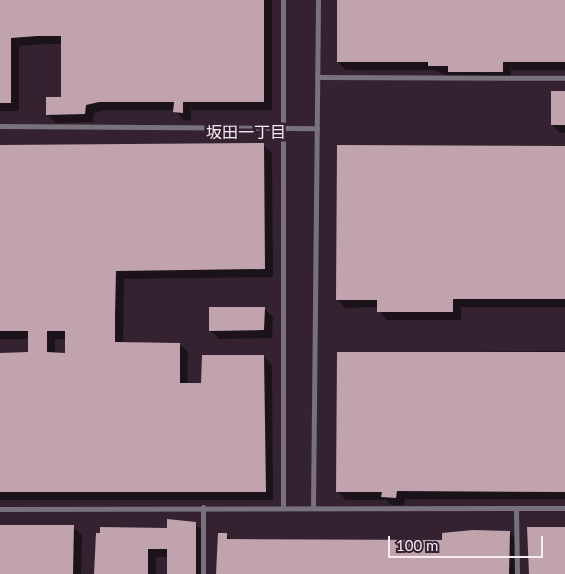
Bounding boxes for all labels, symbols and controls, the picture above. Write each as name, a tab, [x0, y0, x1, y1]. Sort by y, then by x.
district label: 坂田一丁目	[206, 122, 286, 142]
scale bar	[390, 526, 545, 558]
text: 100 m	[396, 536, 438, 554]

